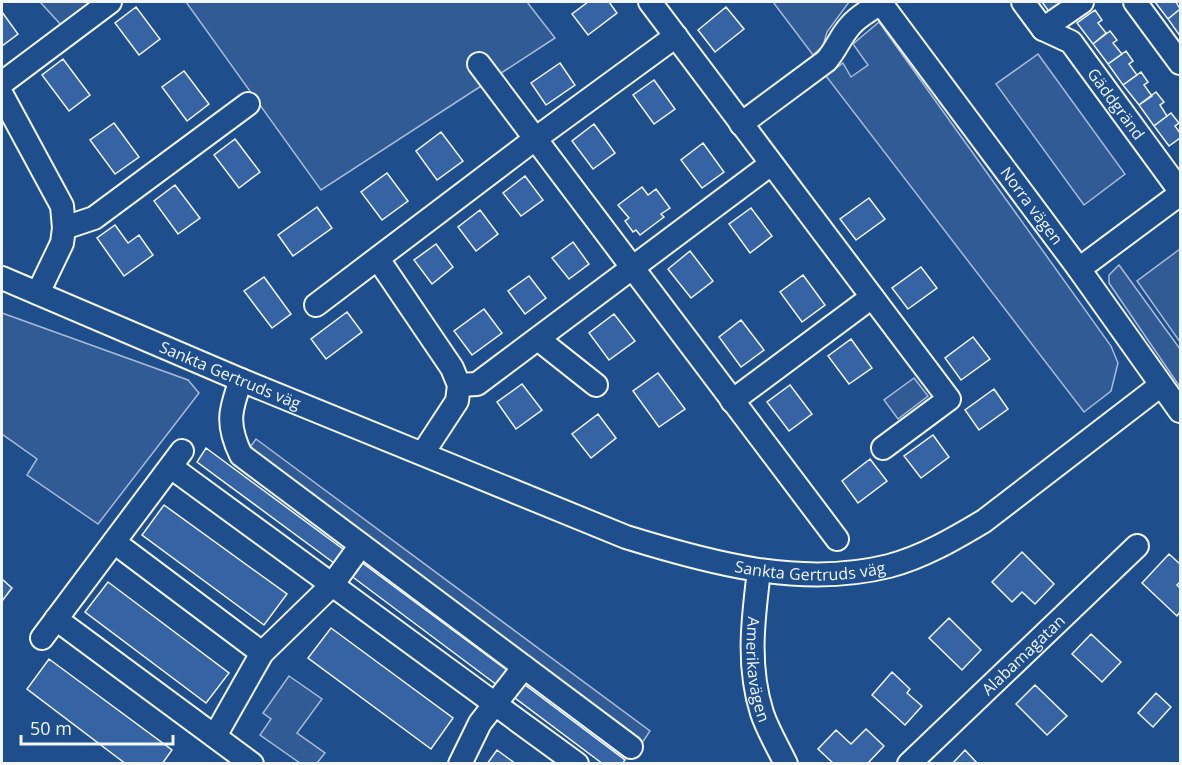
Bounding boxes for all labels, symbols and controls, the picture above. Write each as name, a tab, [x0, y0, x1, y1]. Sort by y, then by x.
street label: Gäddgränd	[1083, 63, 1150, 144]
street label: Norra vägen	[995, 162, 1068, 249]
street label: Sankta Gertruds väg	[156, 336, 304, 414]
street label: Sankta Gertruds väg	[733, 555, 888, 585]
street label: Alabamagatan	[977, 610, 1070, 700]
street label: Amerikavägen	[742, 616, 775, 725]
scale bar	[21, 708, 172, 746]
text: 50 m	[30, 716, 72, 740]

